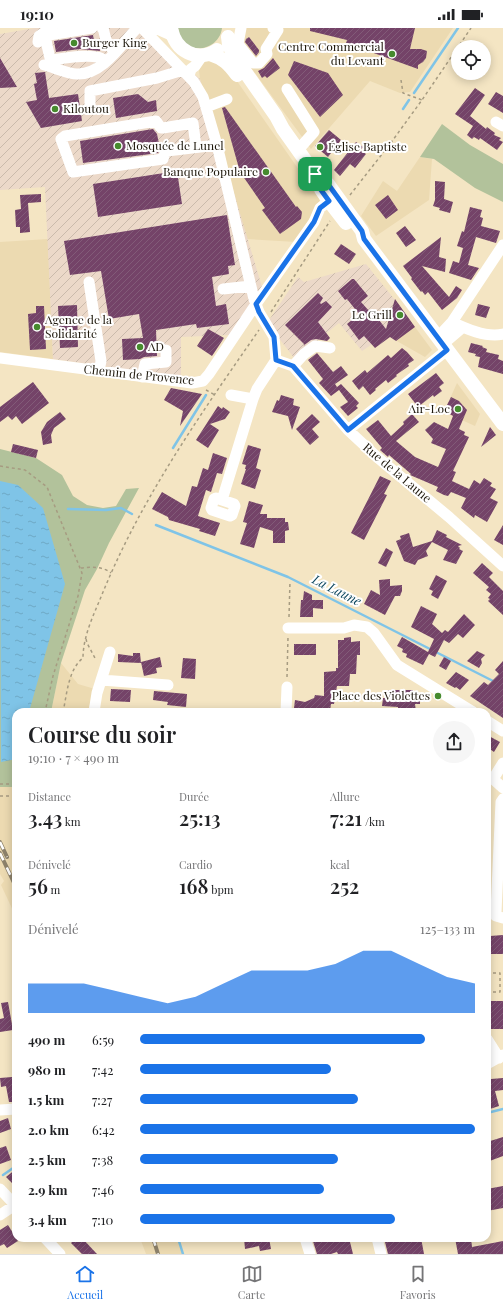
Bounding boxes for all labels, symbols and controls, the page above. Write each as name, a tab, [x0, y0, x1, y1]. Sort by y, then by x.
text: 19:10	[20, 4, 54, 24]
place label: Burger King	[82, 34, 148, 50]
marker: Burger King	[69, 38, 79, 48]
place label: Centre Commercial du Levant	[278, 38, 385, 68]
map controls	[451, 40, 491, 80]
button: locate	[451, 40, 491, 80]
marker: Centre Commercial du Levant	[387, 49, 397, 59]
place label: Kiloutou	[63, 100, 109, 116]
marker: Kiloutou	[50, 104, 60, 114]
place label: Mosquée de Lunel	[126, 137, 224, 153]
place label: Église Baptiste	[328, 138, 407, 154]
marker: Mosquée de Lunel	[113, 141, 123, 151]
marker: Église Baptiste	[315, 142, 325, 152]
pin	[298, 157, 332, 191]
place label: Banque Populaire	[163, 163, 258, 179]
icon: arrive	[304, 163, 326, 185]
marker: Banque Populaire	[261, 167, 271, 177]
place label: Le Grill	[352, 306, 393, 322]
marker: Le Grill	[395, 310, 405, 320]
place label: Agence de la Solidarité	[44, 311, 112, 341]
marker: Agence de la Solidarité	[32, 322, 42, 332]
place label: AD	[147, 338, 164, 354]
marker: AD	[135, 342, 145, 352]
street label: Chemin de Provence	[83, 360, 195, 388]
place label: Air-Loc	[407, 400, 450, 416]
marker: Air-Loc	[453, 404, 463, 414]
street label: Rue de la Laune	[360, 439, 435, 506]
water label: La Laune	[309, 570, 365, 609]
place label: Place des Violettes	[332, 687, 430, 703]
marker: Place des Violettes	[433, 691, 443, 701]
text: Course du soir	[28, 719, 176, 749]
button: share	[433, 721, 475, 763]
text: 19:10 · 7 × 490 m	[28, 749, 119, 766]
text: Distance	[28, 789, 71, 804]
text: Durée	[179, 789, 209, 804]
text: Allure	[330, 789, 360, 804]
text: 3.43	[28, 804, 62, 831]
text: 25:13	[179, 804, 221, 831]
text: 7:21	[330, 804, 362, 831]
text: km	[62, 814, 80, 829]
text: /km	[362, 814, 385, 829]
text: Dénivelé	[28, 857, 71, 872]
text: Cardio	[179, 857, 212, 872]
text: kcal	[330, 857, 350, 872]
text: 56	[28, 872, 48, 899]
text: 168	[179, 872, 208, 899]
text: 252	[330, 872, 359, 899]
text: m	[48, 882, 60, 897]
text: bpm	[208, 882, 234, 897]
text: Dénivelé	[28, 920, 79, 937]
text: 125–133 m	[420, 920, 475, 937]
text: 490 m	[28, 1031, 65, 1048]
text: 6:59	[92, 1031, 114, 1048]
text: 980 m	[28, 1061, 66, 1078]
text: 7:42	[92, 1061, 113, 1078]
text: 1.5 km	[28, 1091, 64, 1108]
text: 7:27	[92, 1091, 112, 1108]
text: 2.0 km	[28, 1121, 69, 1138]
text: 6:42	[92, 1121, 115, 1138]
text: 2.5 km	[28, 1151, 66, 1168]
text: 7:38	[92, 1151, 113, 1168]
text: 2.9 km	[28, 1181, 68, 1198]
text: 7:46	[92, 1181, 114, 1198]
text: 3.4 km	[28, 1211, 67, 1228]
text: 7:10	[92, 1211, 113, 1228]
tab: Accueil	[67, 1263, 103, 1302]
tab: Carte	[238, 1263, 265, 1302]
tab: Favoris	[400, 1263, 436, 1302]

